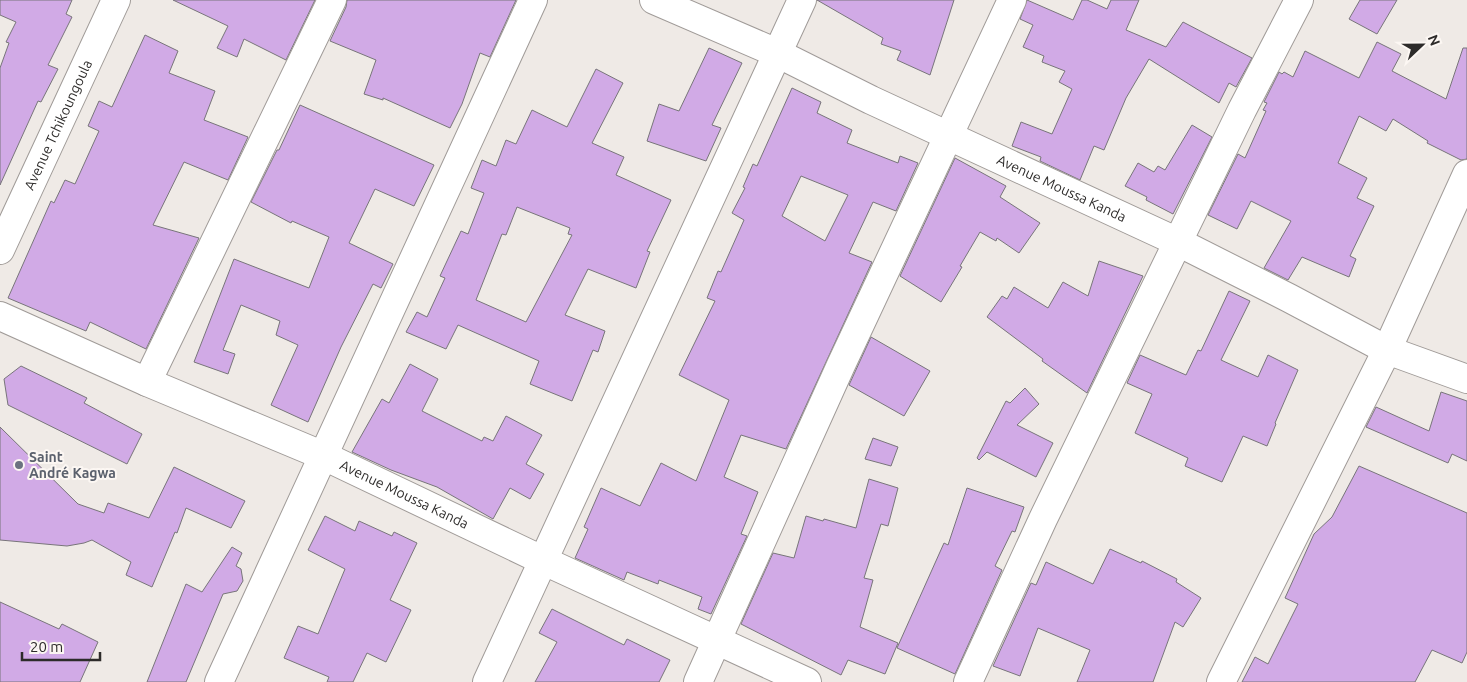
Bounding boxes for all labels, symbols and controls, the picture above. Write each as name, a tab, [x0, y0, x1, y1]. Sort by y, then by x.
north arrow	[1397, 20, 1447, 70]
text: N	[1425, 32, 1443, 48]
street label: Avenue Tchikoungoula	[21, 57, 95, 192]
street label: Avenue Moussa Kanda	[994, 151, 1129, 225]
place label: Saint André Kagwa	[29, 449, 116, 481]
street label: Avenue Moussa Kanda	[337, 457, 471, 532]
marker: Saint André Kagwa	[13, 459, 25, 471]
scale bar	[22, 630, 100, 662]
text: 20 m	[30, 638, 63, 655]

